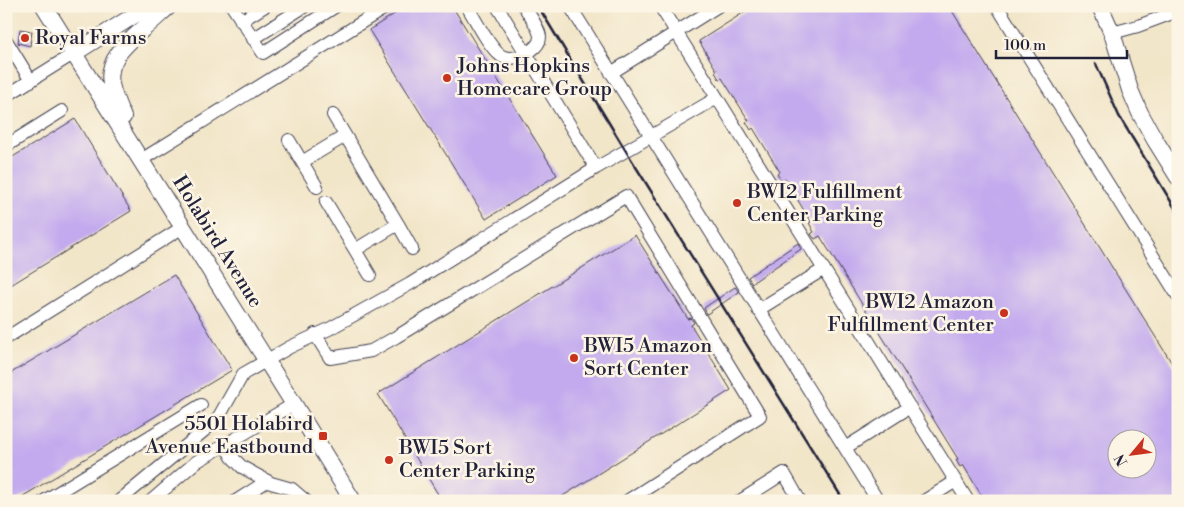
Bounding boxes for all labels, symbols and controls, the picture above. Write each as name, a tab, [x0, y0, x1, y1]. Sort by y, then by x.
place label: Royal Farms	[35, 26, 147, 51]
scale bar	[996, 28, 1128, 60]
marker: Royal Farms	[19, 32, 31, 44]
text: 100 m	[1004, 36, 1046, 55]
place label: Johns Hopkins Homecare Group	[456, 54, 612, 102]
marker: Johns Hopkins Homecare Group	[441, 72, 453, 84]
street label: Holabird Avenue	[166, 171, 268, 313]
place label: BWI2 Fulfillment Center Parking	[746, 180, 902, 228]
marker: BWI2 Fulfillment Center Parking	[731, 197, 743, 209]
place label: BWI2 Amazon Fulfillment Center	[827, 290, 994, 338]
marker: BWI2 Amazon Fulfillment Center	[998, 307, 1010, 319]
place label: BWI5 Amazon Sort Center	[583, 334, 712, 382]
marker: BWI5 Amazon Sort Center	[568, 352, 580, 364]
place label: 5501 Holabird Avenue Eastbound	[144, 412, 314, 460]
marker: 5501 Holabird Avenue Eastbound	[317, 430, 329, 442]
north arrow	[1106, 430, 1156, 480]
place label: BWI5 Sort Center Parking	[398, 436, 536, 484]
text: N	[1111, 451, 1132, 469]
marker: BWI5 Sort Center Parking	[383, 454, 395, 466]

